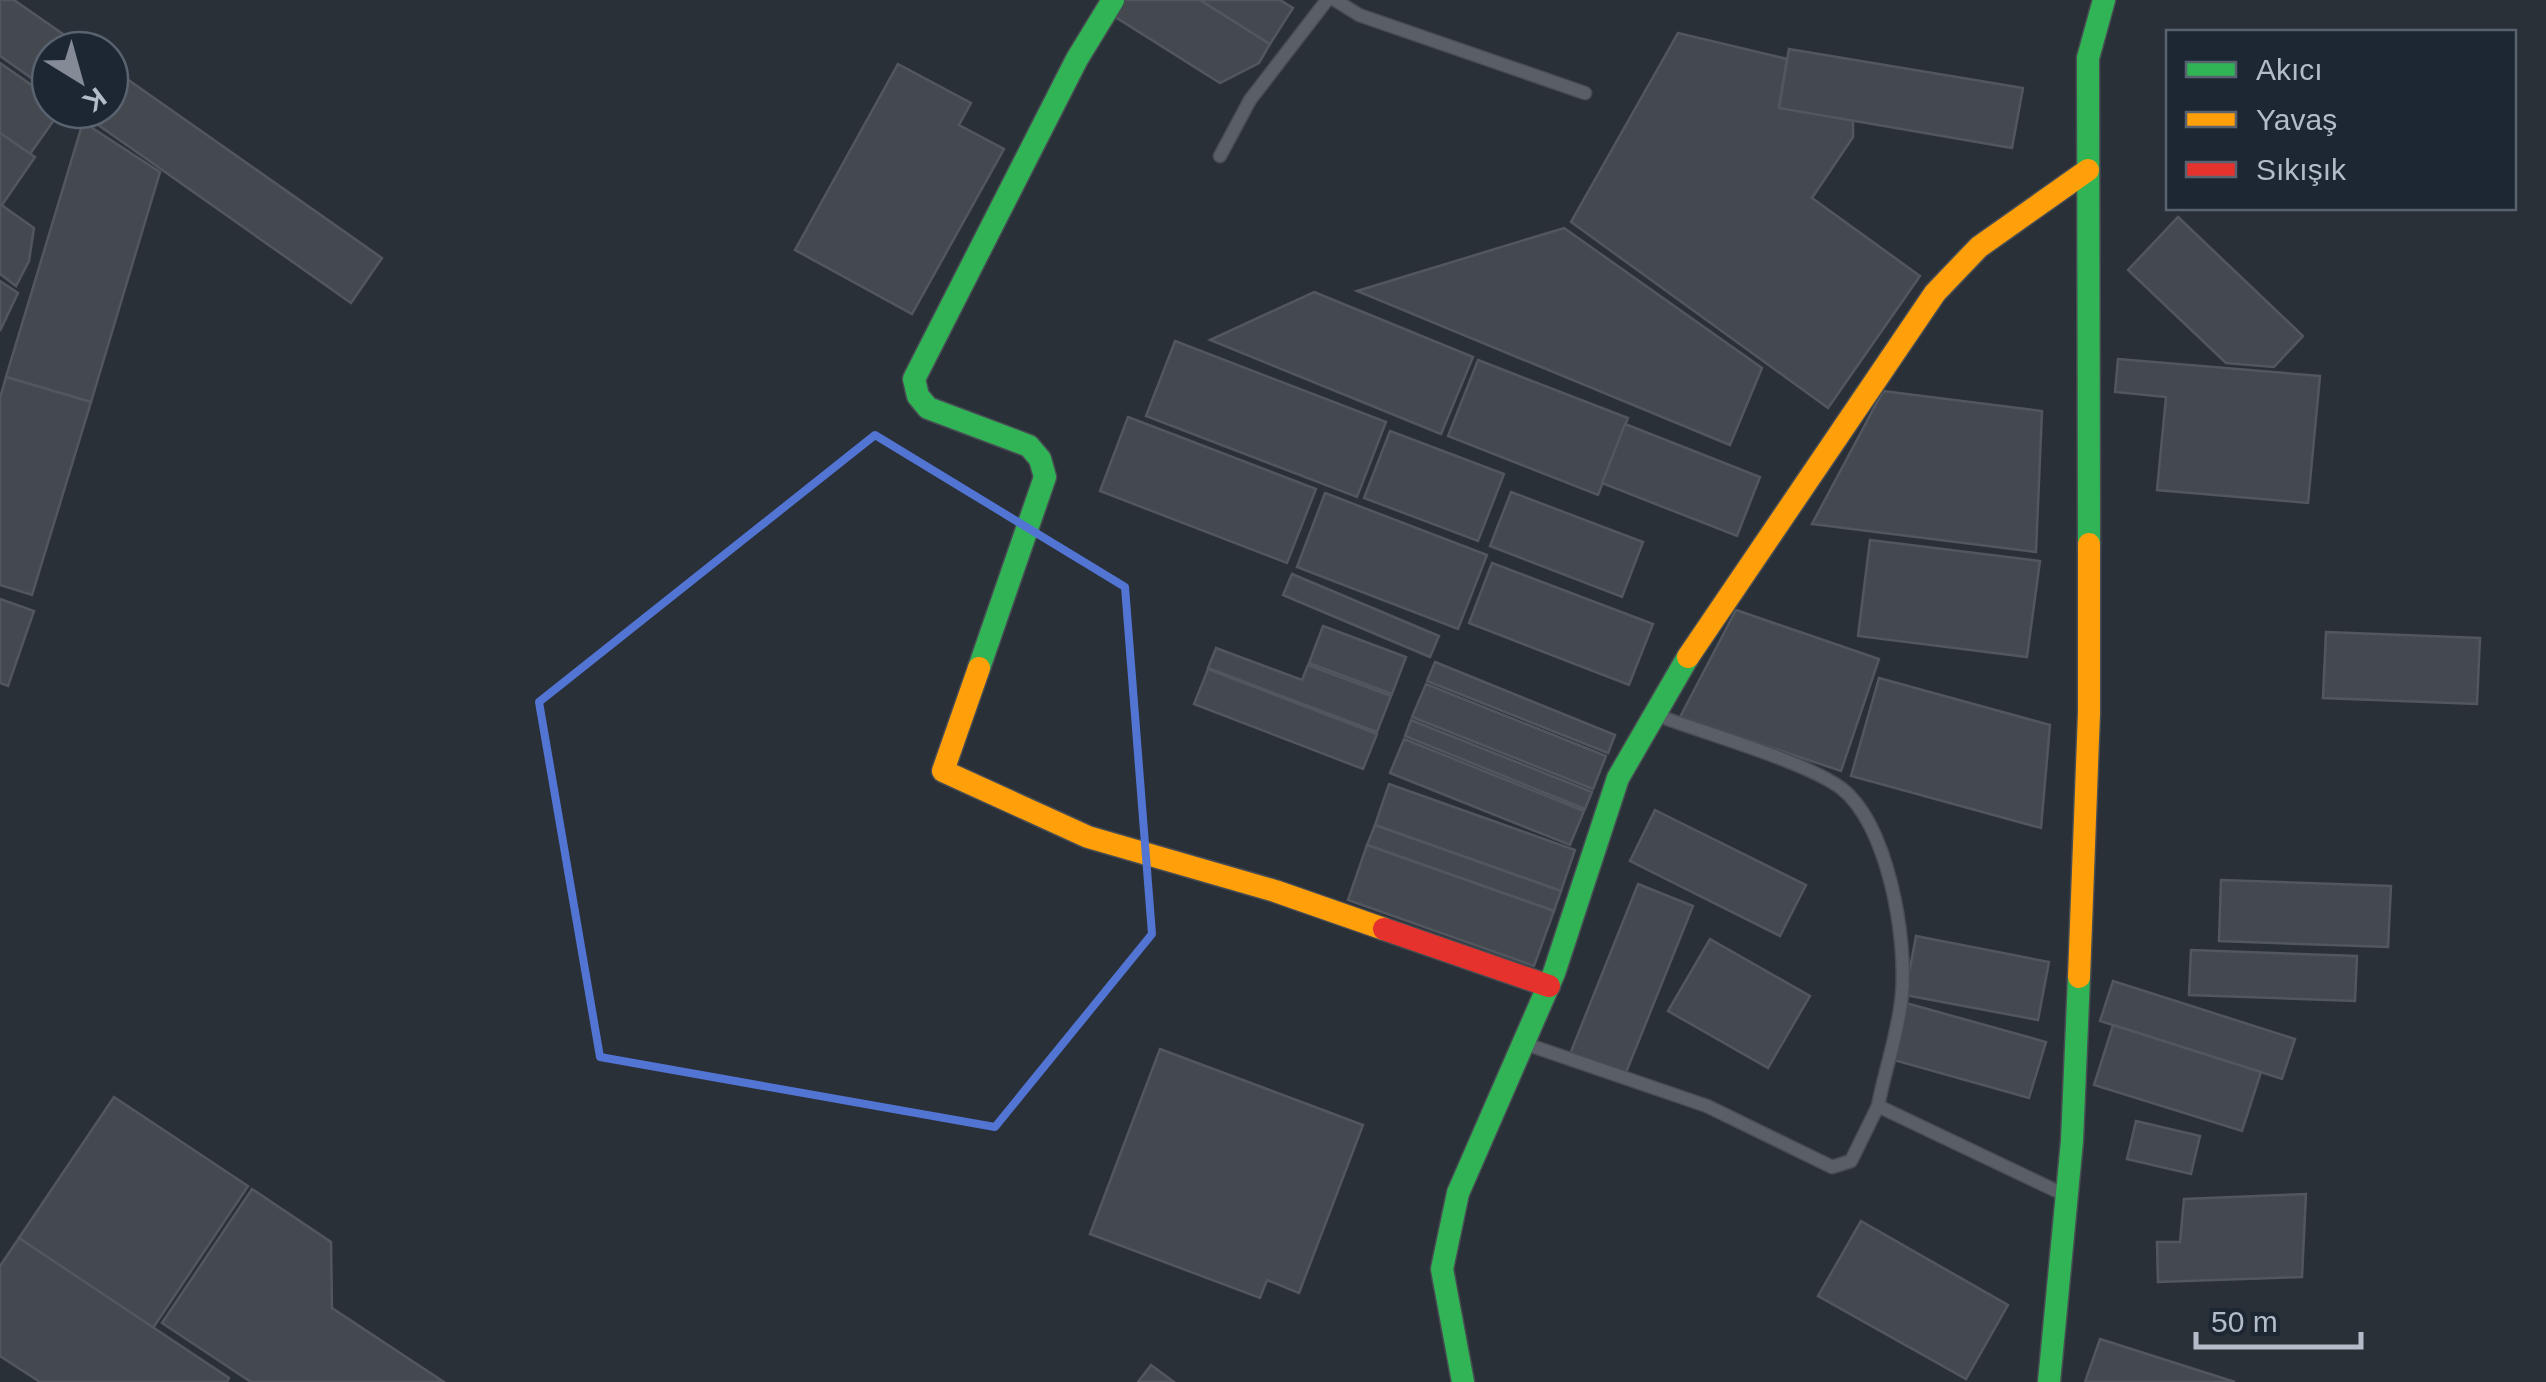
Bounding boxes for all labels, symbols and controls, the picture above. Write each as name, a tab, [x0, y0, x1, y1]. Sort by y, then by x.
north arrow	[30, 30, 130, 130]
legend	[2166, 30, 2516, 210]
text: Akıcı	[2256, 53, 2323, 86]
text: K	[77, 81, 112, 118]
text: Yavaş	[2256, 103, 2337, 136]
text: Sıkışık	[2256, 153, 2347, 186]
scale bar	[2196, 1287, 2361, 1349]
text: 50 m	[2211, 1305, 2278, 1338]

